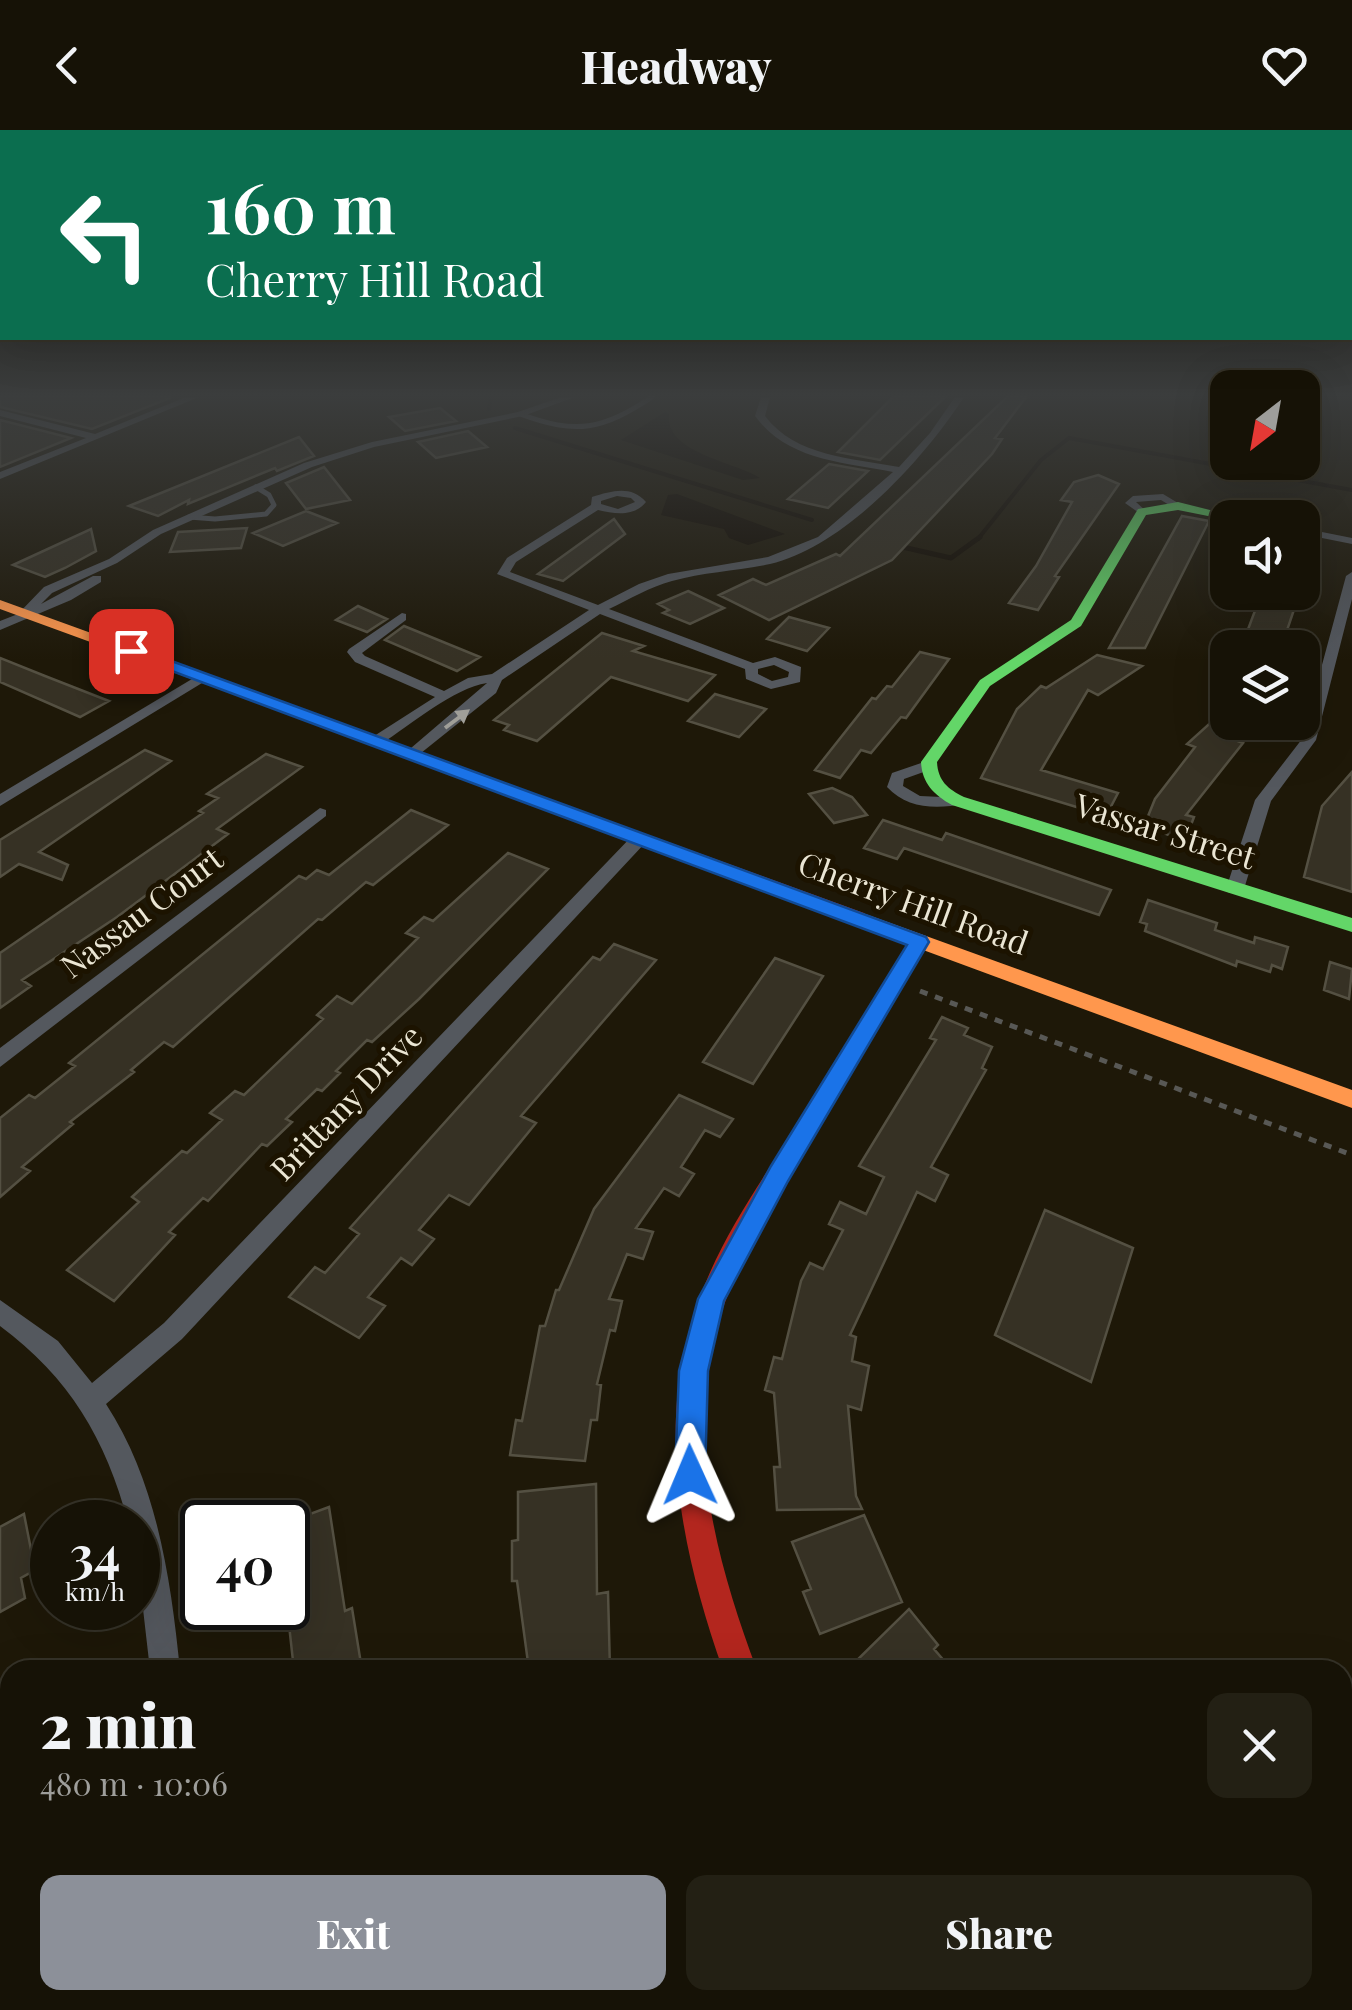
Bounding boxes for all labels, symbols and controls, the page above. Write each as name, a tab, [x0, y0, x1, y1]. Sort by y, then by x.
text: Headway	[581, 35, 771, 95]
icon: back	[40, 38, 95, 93]
icon: heart	[1257, 38, 1312, 93]
text: 160 m	[205, 158, 396, 252]
icon: left	[40, 170, 170, 300]
text: Cherry Hill Road	[205, 248, 545, 308]
north arrow	[1210, 370, 1320, 480]
map controls	[1210, 370, 1320, 740]
button: sound	[1210, 500, 1320, 610]
pin	[89, 609, 174, 694]
icon: arrive	[104, 624, 159, 679]
button: layers	[1210, 630, 1320, 740]
one-way arrow	[444, 709, 470, 729]
street label: Vassar Street	[1069, 782, 1262, 878]
street label: Nassau Court	[51, 835, 231, 986]
street label: Cherry Hill Road	[793, 840, 1035, 963]
street label: Brittany Drive	[260, 1014, 431, 1189]
position arrow	[638, 1423, 742, 1527]
speed limit sign: 40	[180, 1500, 310, 1630]
text: 34	[70, 1519, 120, 1586]
text: km/h	[65, 1574, 125, 1607]
text: 2 min	[40, 1683, 196, 1763]
button: close	[1207, 1693, 1312, 1798]
text: 480 m · 10:06	[40, 1761, 228, 1804]
button: Exit	[40, 1875, 666, 1990]
button: Share	[686, 1875, 1312, 1990]

